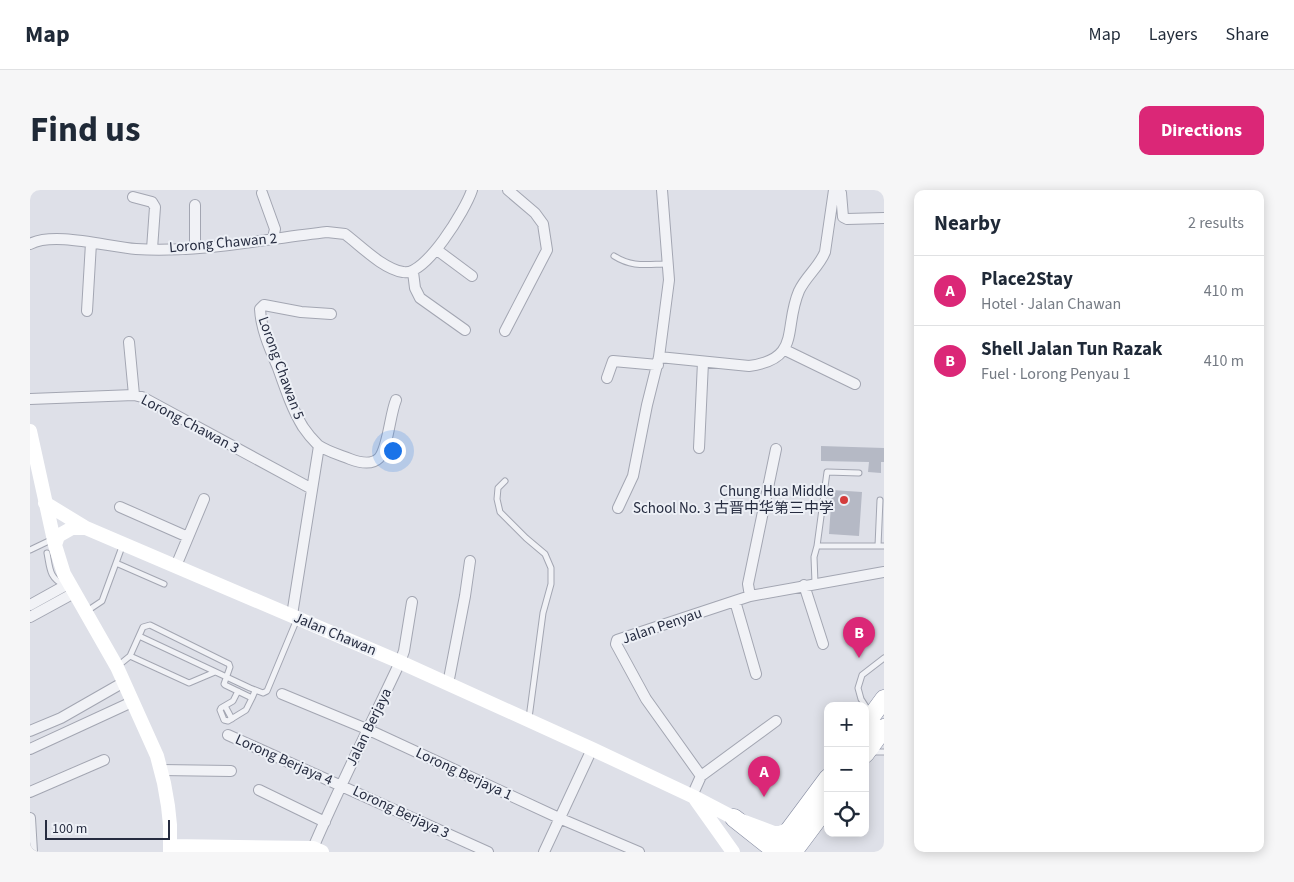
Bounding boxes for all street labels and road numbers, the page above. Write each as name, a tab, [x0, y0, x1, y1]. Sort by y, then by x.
street label: Lorong Chawan 2	[168, 228, 278, 258]
street label: Lorong Chawan 5	[253, 314, 309, 422]
street label: Lorong Chawan 3	[137, 389, 243, 459]
street label: Jalan Penyau	[619, 602, 705, 650]
street label: Jalan Chawan	[290, 607, 380, 661]
street label: Jalan Berjaya	[341, 684, 397, 770]
street label: Lorong Berjaya 4	[232, 729, 337, 791]
street label: Lorong Berjaya 1	[412, 742, 516, 806]
street label: Lorong Berjaya 3	[349, 780, 453, 844]

